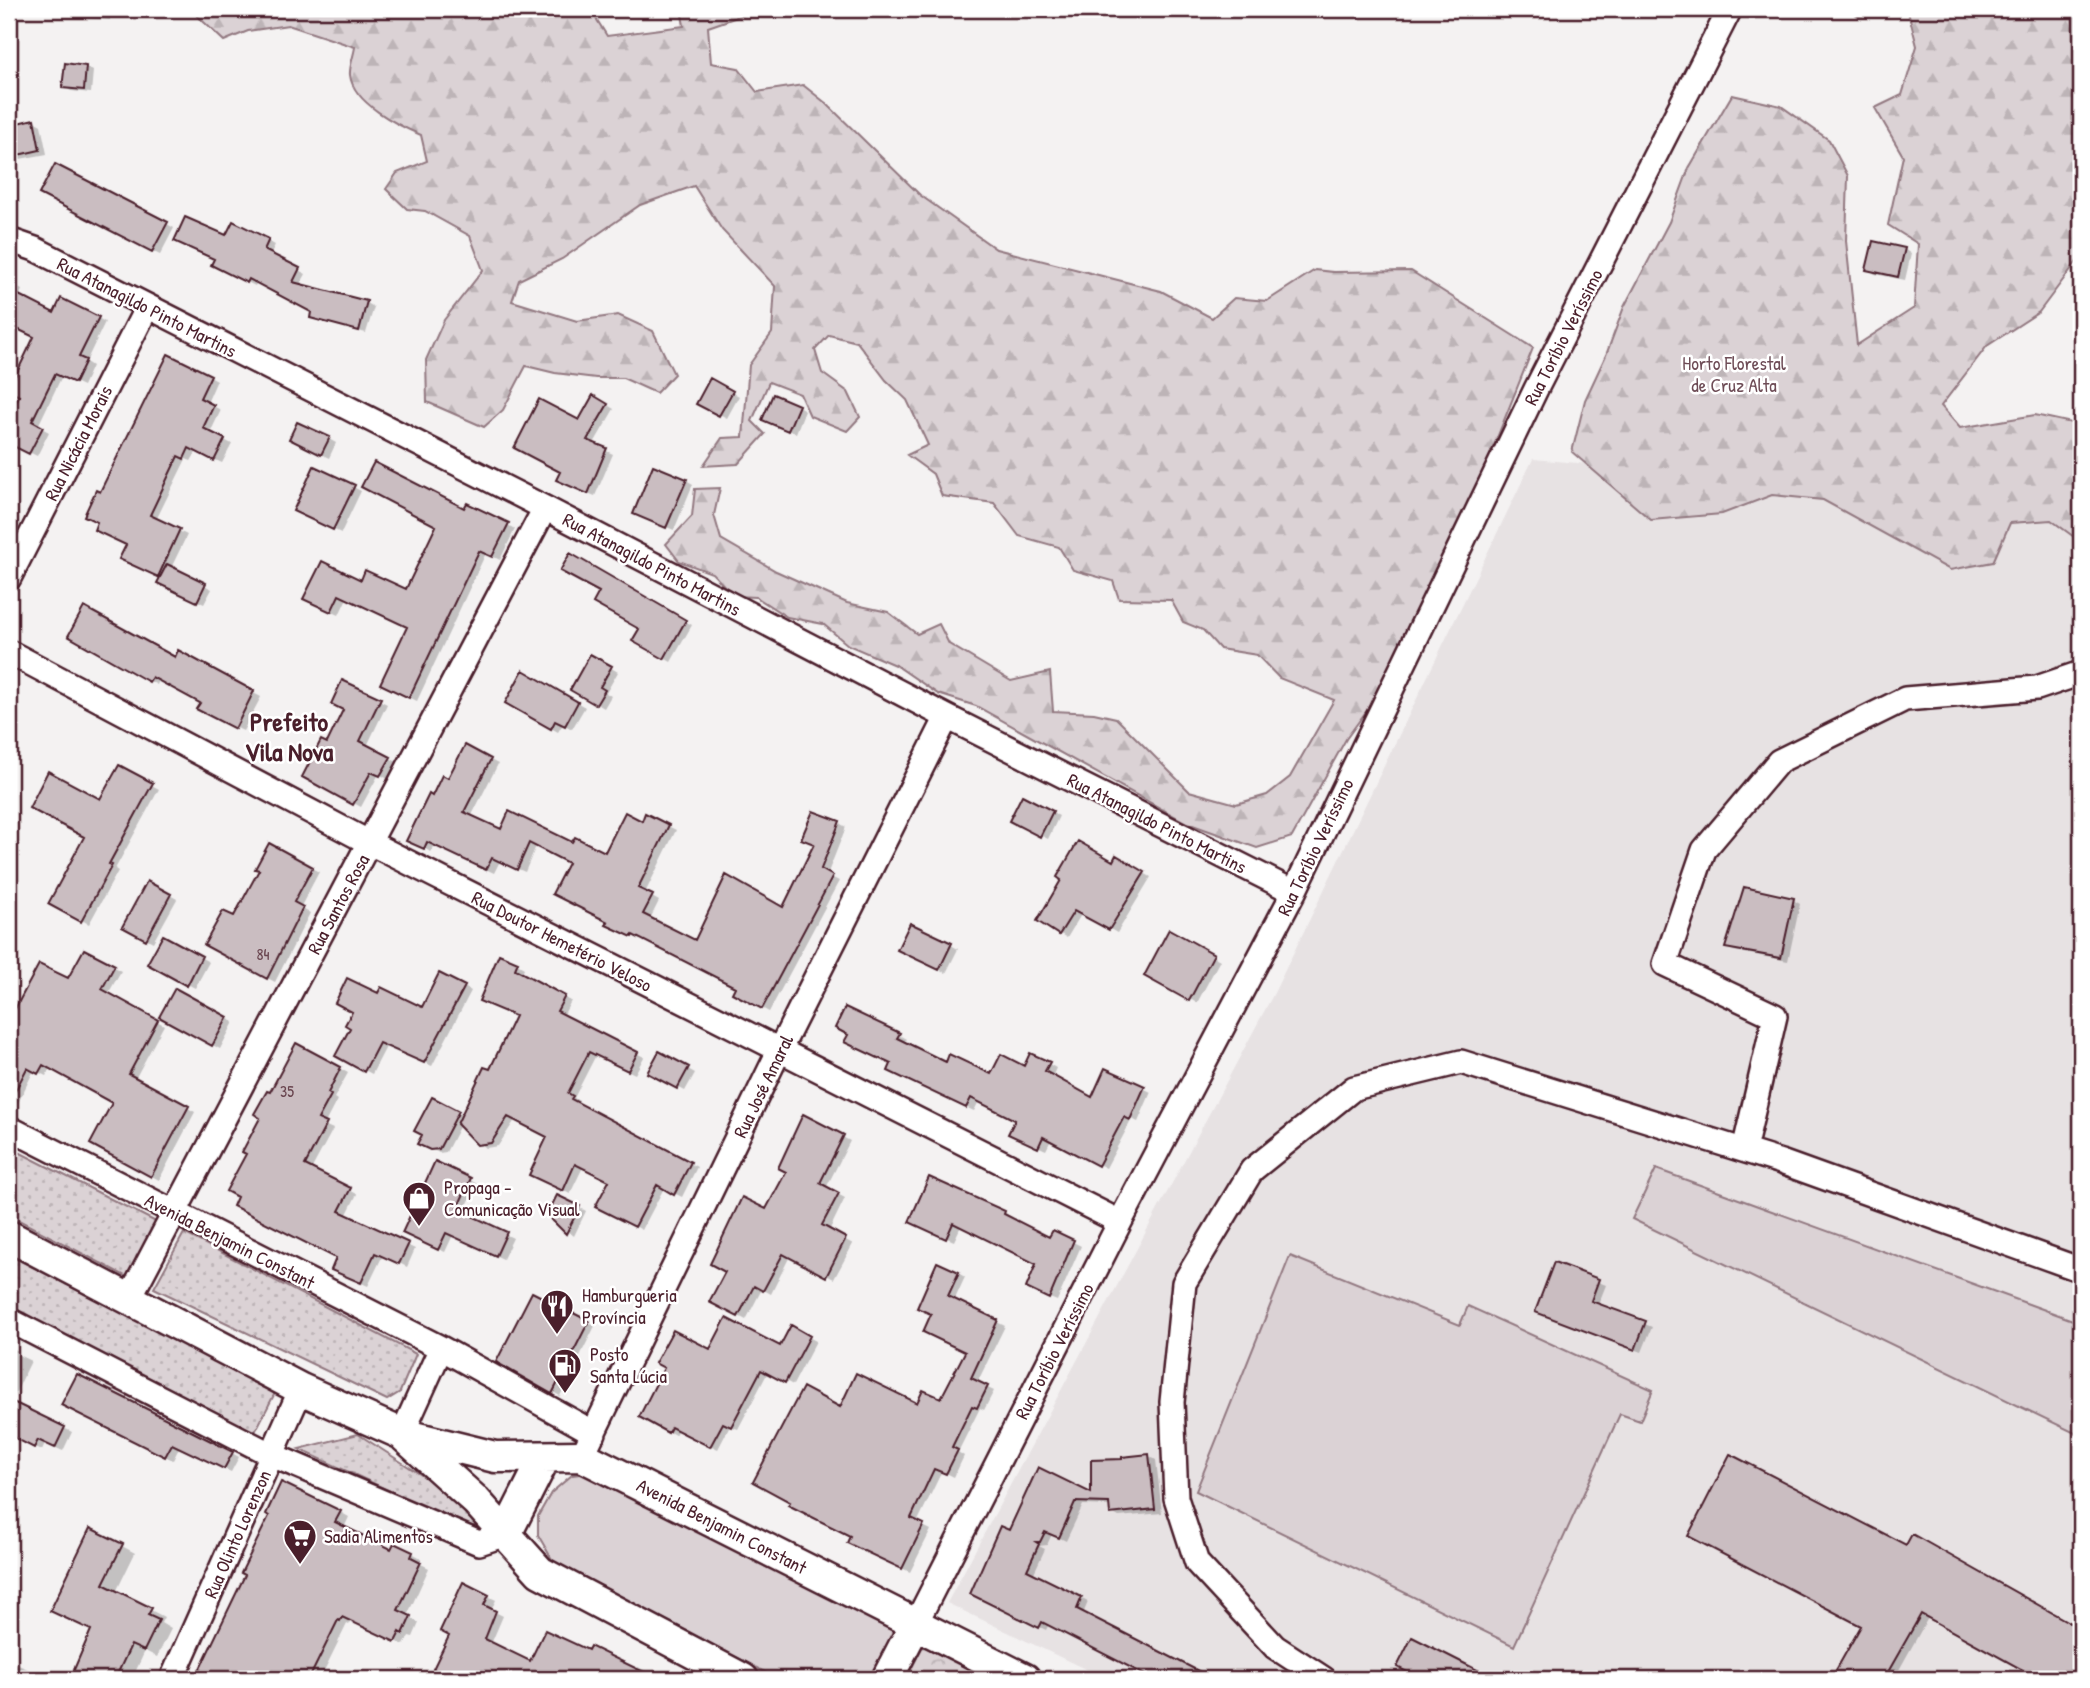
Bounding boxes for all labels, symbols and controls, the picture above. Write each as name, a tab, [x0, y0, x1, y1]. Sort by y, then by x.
street label: Rua Atanagildo Pinto Martins	[53, 251, 241, 363]
street label: Rua Toríbio Veríssimo	[1517, 264, 1609, 410]
park label: Horto Florestal de Cruz Alta	[1682, 350, 1787, 398]
street label: Rua Nicácia Morais	[38, 381, 118, 505]
street label: Rua Atanagildo Pinto Martins	[559, 506, 745, 622]
district label: Prefeito Vila Nova	[245, 704, 334, 769]
street label: Rua Atanagildo Pinto Martins	[1063, 767, 1251, 879]
street label: Rua Toríbio Veríssimo	[1271, 774, 1360, 920]
street label: Rua Santos Rosa	[301, 849, 375, 959]
street label: Rua Doutor Hemetério Veloso	[468, 884, 657, 998]
house number: 84	[257, 943, 269, 965]
street label: Rua José Amaral	[727, 1029, 800, 1142]
house number: 35	[280, 1080, 294, 1102]
place label: Propaga - Comunicação Visual	[444, 1174, 580, 1222]
shop icon: Propaga - Comunicação Visual	[400, 1179, 438, 1228]
street label: Avenida Benjamin Constant	[141, 1187, 320, 1295]
street label: Rua Toríbio Veríssimo	[1008, 1278, 1100, 1424]
place label: Hamburgueria Província	[582, 1282, 677, 1330]
restaurant icon: Hamburgueria Província	[538, 1287, 576, 1336]
place label: Posto Santa Lúcia	[590, 1341, 667, 1389]
fuel station icon: Posto Santa Lúcia	[546, 1346, 584, 1395]
street label: Rua Olinto Lorenzon	[197, 1466, 277, 1602]
street label: Avenida Benjamin Constant	[633, 1472, 812, 1580]
supermarket icon: Sadia Alimentos	[281, 1517, 319, 1566]
place label: Sadia Alimentos	[324, 1523, 433, 1549]

